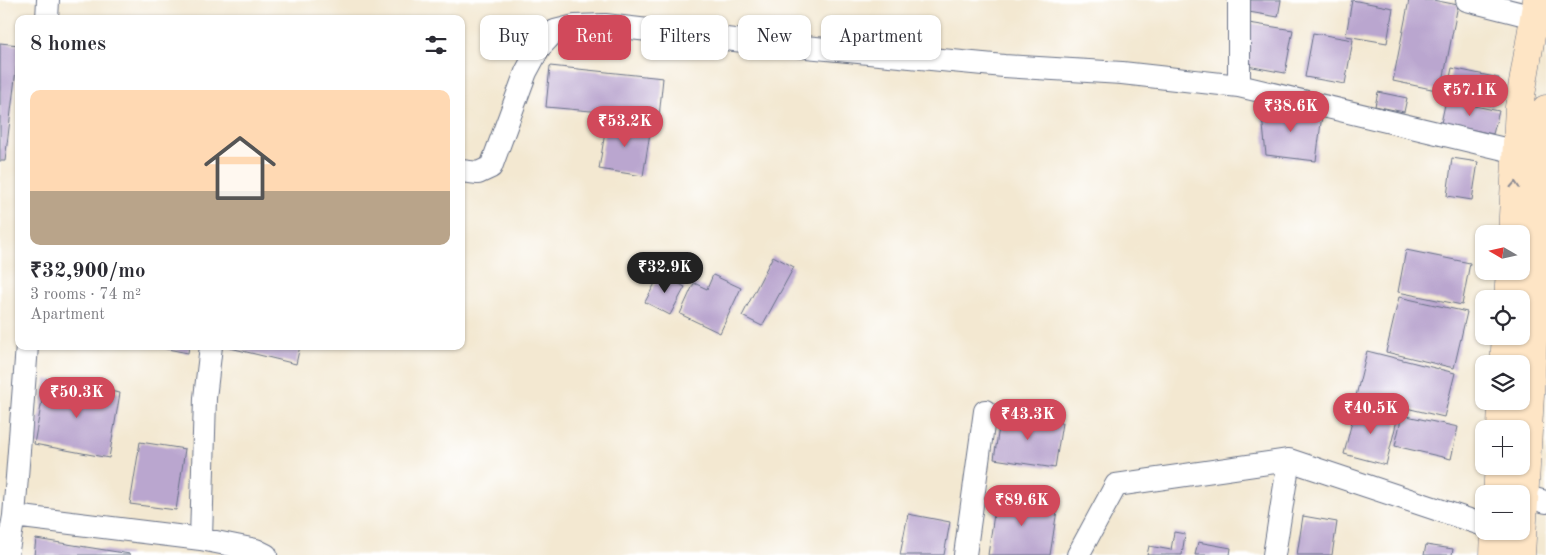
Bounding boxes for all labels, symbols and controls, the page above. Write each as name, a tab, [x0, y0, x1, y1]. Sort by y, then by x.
chip: Buy	[480, 15, 548, 60]
chip: Rent	[558, 15, 631, 60]
chip: Filters	[641, 15, 728, 60]
chip: New	[738, 15, 811, 60]
chip: Apartment	[821, 15, 941, 60]
icon: filters	[422, 31, 450, 59]
text: 8 homes	[30, 34, 106, 55]
pin: ₹57.1K	[1429, 74, 1511, 117]
text: ₹57.1K	[1443, 83, 1497, 99]
pin: ₹38.6K	[1250, 90, 1332, 133]
text: ₹38.6K	[1264, 99, 1318, 115]
pin: ₹53.2K	[584, 106, 666, 148]
text: ₹53.2K	[598, 114, 652, 130]
icon: home	[195, 123, 285, 213]
one-way arrow	[1509, 181, 1520, 189]
north arrow	[1475, 225, 1530, 280]
map controls	[1475, 225, 1530, 540]
pin: ₹32.9K	[624, 252, 706, 294]
text: ₹32.9K	[638, 260, 692, 276]
text: ₹32,900/mo	[30, 261, 146, 282]
text: 3 rooms · 74 m²	[30, 287, 141, 303]
button: locate	[1475, 290, 1530, 345]
text: Apartment	[30, 307, 105, 323]
button: layers	[1475, 355, 1530, 410]
pin: ₹50.3K	[36, 376, 118, 419]
text: ₹50.3K	[50, 385, 104, 401]
pin: ₹40.5K	[1330, 392, 1412, 435]
pin: ₹43.3K	[987, 398, 1069, 441]
text: ₹40.5K	[1344, 401, 1398, 417]
text: ₹43.3K	[1001, 407, 1055, 423]
button: +	[1475, 420, 1530, 475]
pin: ₹89.6K	[981, 484, 1063, 527]
button: −	[1475, 485, 1530, 540]
text: ₹89.6K	[995, 493, 1049, 509]

